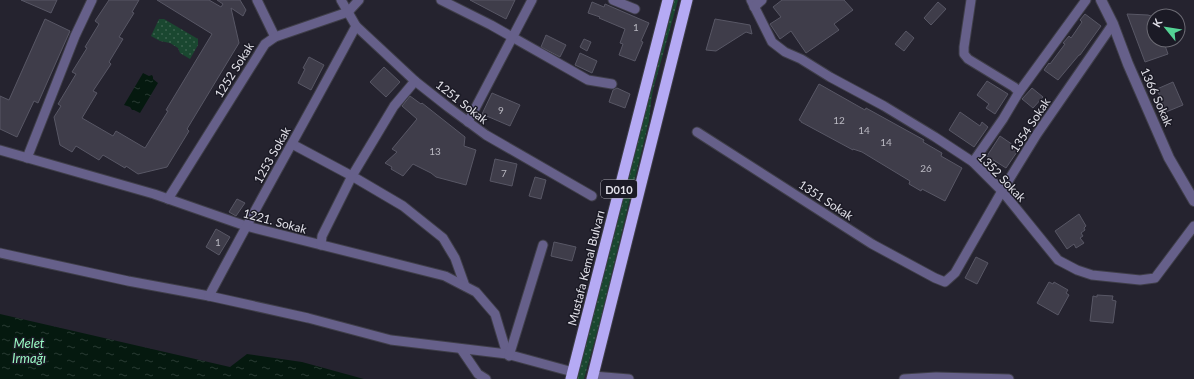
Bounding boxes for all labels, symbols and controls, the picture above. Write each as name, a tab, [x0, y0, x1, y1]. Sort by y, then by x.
north arrow	[1146, 8, 1186, 48]
text: K	[1149, 16, 1165, 29]
house number: 1	[633, 21, 639, 33]
street label: 1252 Sokak	[211, 39, 257, 100]
street label: 1366 Sokak	[1137, 65, 1177, 129]
street label: 1251 Sokak	[433, 77, 492, 128]
street label: 1354 Sokak	[1007, 94, 1054, 155]
house number: 9	[498, 104, 504, 116]
house number: 12	[833, 114, 845, 126]
street label: 1253 Sokak	[250, 123, 294, 186]
house number: 14	[858, 124, 870, 136]
house number: 14	[880, 136, 892, 148]
house number: 13	[429, 145, 441, 157]
street label: 1352 Sokak	[975, 149, 1030, 205]
house number: 26	[920, 162, 932, 174]
house number: 7	[501, 167, 507, 179]
street label: 1351 Sokak	[796, 177, 857, 224]
road number: D010	[601, 180, 637, 198]
street label: 1221. Sokak	[242, 205, 309, 237]
street label: Mustafa Kemal Bulvarı	[564, 209, 608, 327]
house number: 1	[215, 236, 221, 248]
water label: Melet Irmağı	[12, 335, 46, 366]

